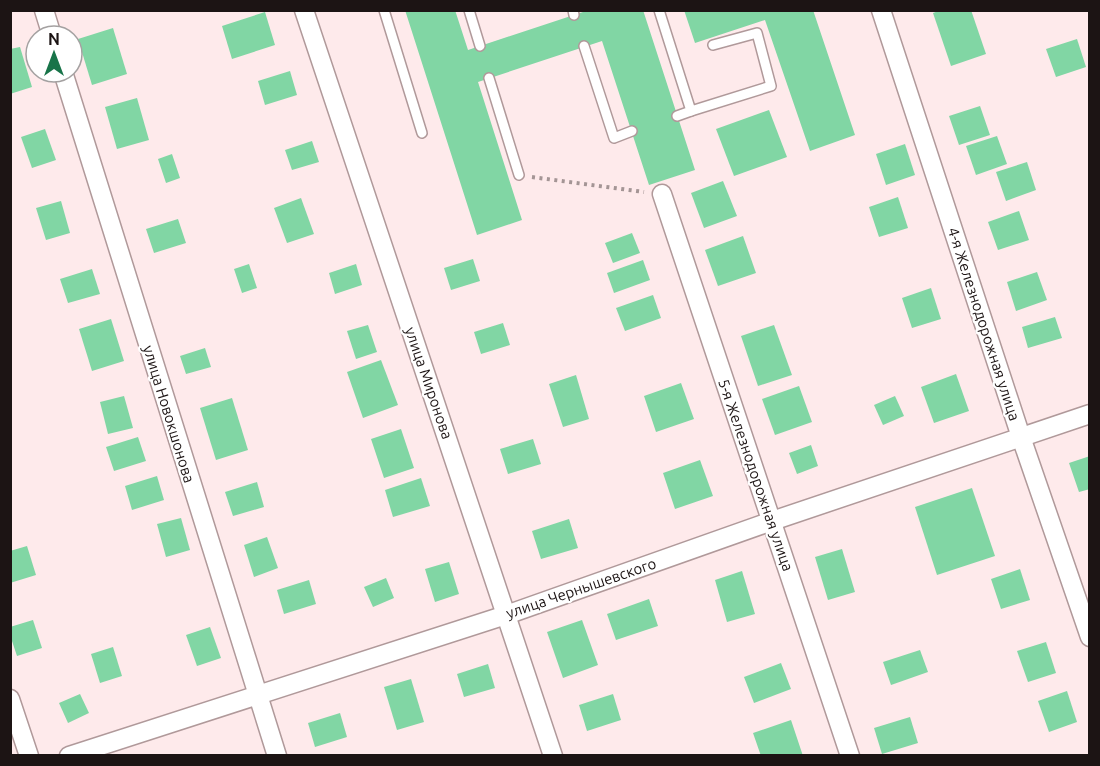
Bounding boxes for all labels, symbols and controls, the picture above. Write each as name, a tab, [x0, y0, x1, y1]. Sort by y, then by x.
north arrow	[24, 24, 84, 84]
text: N	[48, 30, 60, 48]
street label: 4-я Железнодорожная улица	[945, 225, 1023, 423]
street label: улица Миронова	[402, 325, 456, 441]
street label: улица Новокшонова	[140, 343, 198, 485]
street label: 5-я Железнодорожная улица	[715, 377, 797, 573]
street label: улица Чернышевского	[504, 554, 658, 622]

